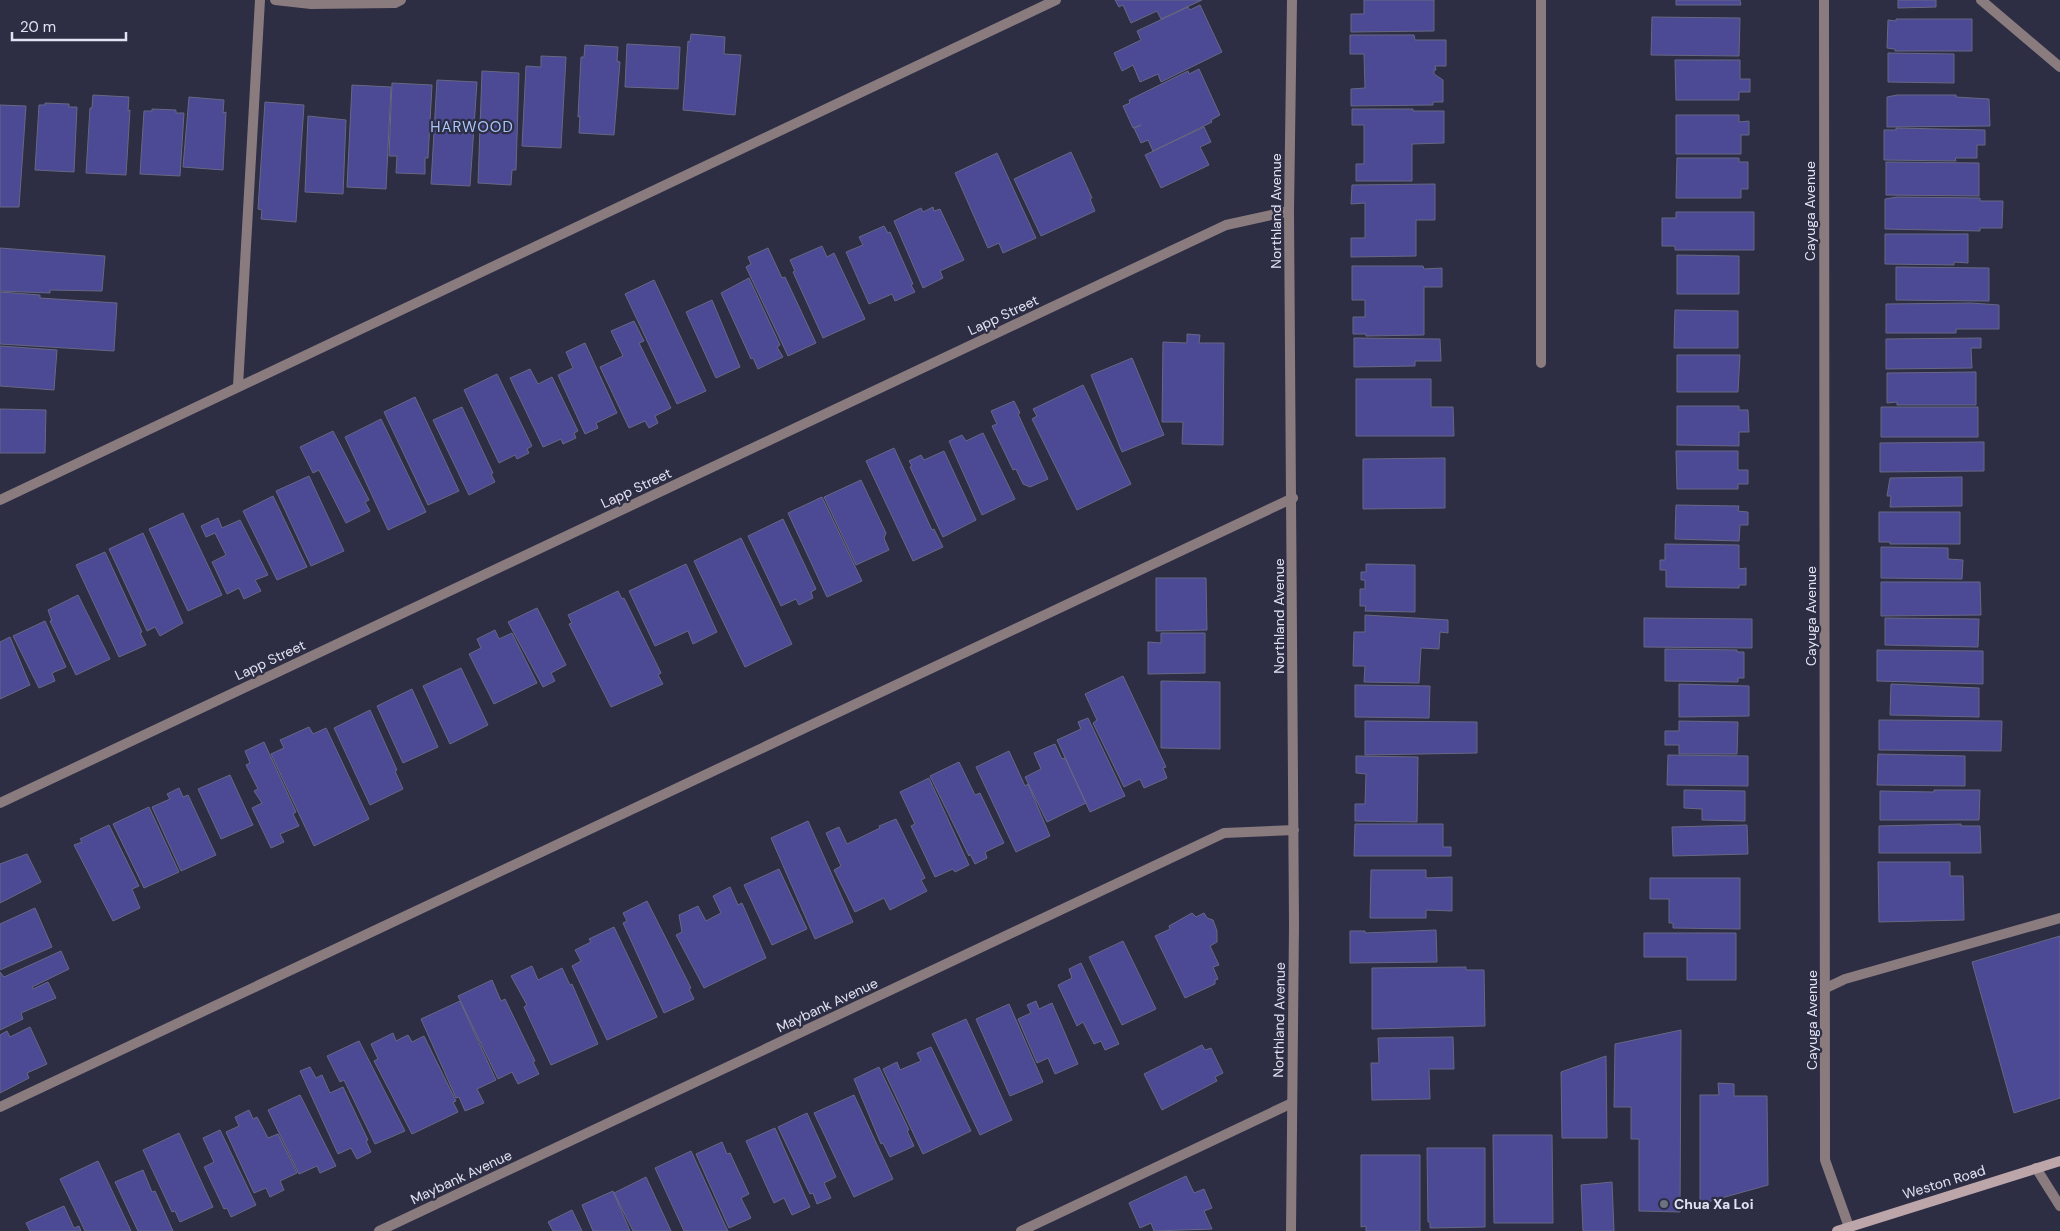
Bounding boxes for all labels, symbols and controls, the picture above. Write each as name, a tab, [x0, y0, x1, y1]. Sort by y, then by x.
scale bar	[12, 10, 126, 42]
text: 20 m	[20, 17, 56, 37]
district label: HARWOOD	[430, 117, 514, 137]
street label: Northland Avenue	[1267, 153, 1285, 269]
street label: Cayuga Avenue	[1801, 161, 1819, 261]
street label: Lapp Street	[965, 291, 1041, 339]
street label: Lapp Street	[598, 464, 674, 512]
street label: Northland Avenue	[1270, 558, 1288, 674]
street label: Cayuga Avenue	[1802, 566, 1820, 666]
street label: Lapp Street	[232, 636, 308, 684]
street label: Northland Avenue	[1269, 962, 1289, 1078]
street label: Cayuga Avenue	[1803, 970, 1821, 1070]
street label: Maybank Avenue	[773, 974, 881, 1036]
street label: Maybank Avenue	[407, 1146, 515, 1208]
street label: Weston Road	[1901, 1161, 1987, 1203]
place label: Chua Xa Loi	[1674, 1195, 1754, 1213]
marker: Chua Xa Loi	[1658, 1198, 1670, 1210]

